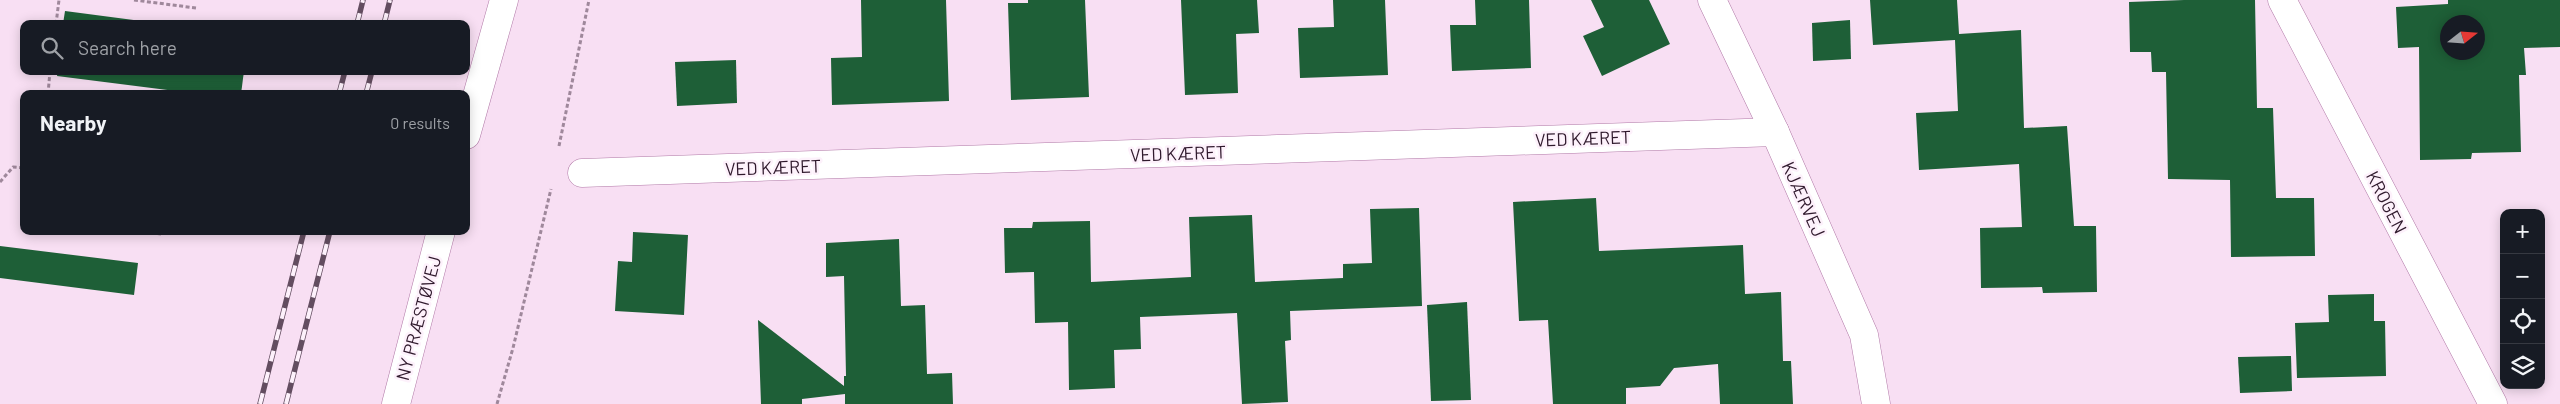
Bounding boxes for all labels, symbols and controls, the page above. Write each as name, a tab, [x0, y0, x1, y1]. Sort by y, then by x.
north arrow	[2440, 15, 2485, 60]
search box	[20, 20, 470, 75]
icon: search	[38, 34, 66, 62]
text: Search here	[78, 36, 177, 59]
text: Nearby	[40, 110, 106, 135]
text: 0 results	[390, 113, 450, 132]
street label: VED KÆRET	[1535, 125, 1631, 151]
street label: VED KÆRET	[1130, 140, 1226, 166]
street label: VED KÆRET	[725, 154, 821, 180]
street label: KJÆRVEJ	[1778, 158, 1830, 240]
street label: KROGEN	[2362, 167, 2412, 237]
map controls	[2500, 209, 2545, 389]
button: +	[2500, 209, 2545, 254]
street label: NY PRÆSTØVEJ	[391, 253, 445, 383]
button: −	[2500, 254, 2545, 299]
button: locate	[2500, 299, 2545, 344]
button: layers	[2500, 344, 2545, 389]

